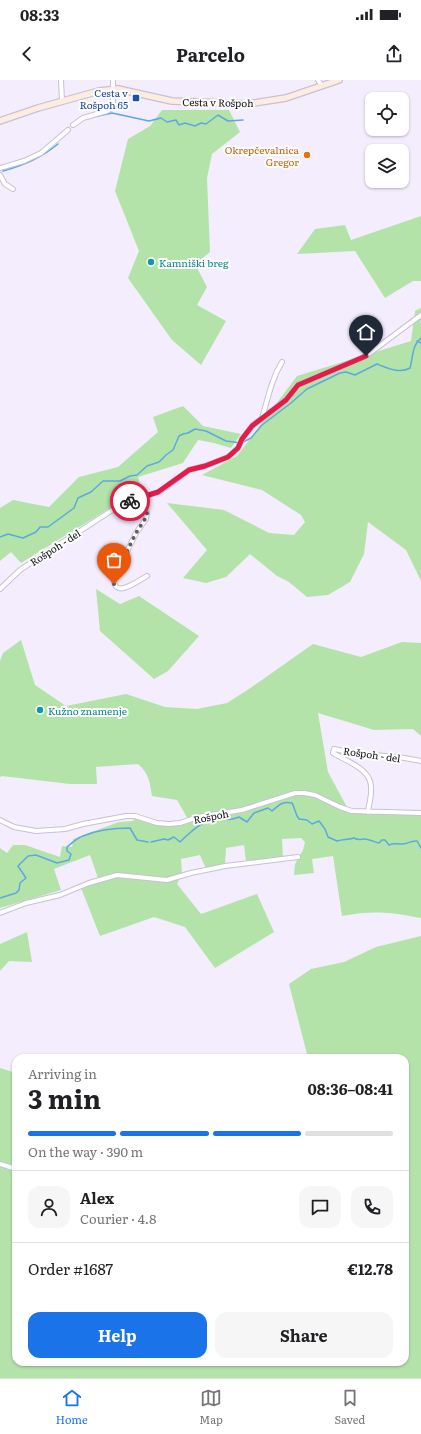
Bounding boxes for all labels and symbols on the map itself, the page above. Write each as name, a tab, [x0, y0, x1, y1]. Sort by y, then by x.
place label: Cesta v Rošpoh 65	[80, 85, 128, 112]
marker: Cesta v Rošpoh 65	[131, 93, 141, 103]
street label: Cesta v Rošpoh	[182, 94, 254, 110]
place label: Okrepčevalnica Gregor	[225, 142, 300, 169]
marker: Okrepčevalnica Gregor	[302, 150, 312, 160]
place label: Kamniški breg	[159, 255, 229, 270]
marker: Kamniški breg	[146, 257, 156, 267]
pin	[349, 315, 383, 356]
courier	[110, 481, 150, 521]
street label: Rošpoh - del	[27, 525, 84, 569]
pin	[97, 543, 131, 584]
place label: Kužno znamenje	[48, 703, 127, 718]
marker: Kužno znamenje	[35, 705, 45, 715]
street label: Rošpoh - del	[342, 743, 402, 766]
street label: Rošpoh	[192, 805, 230, 827]

